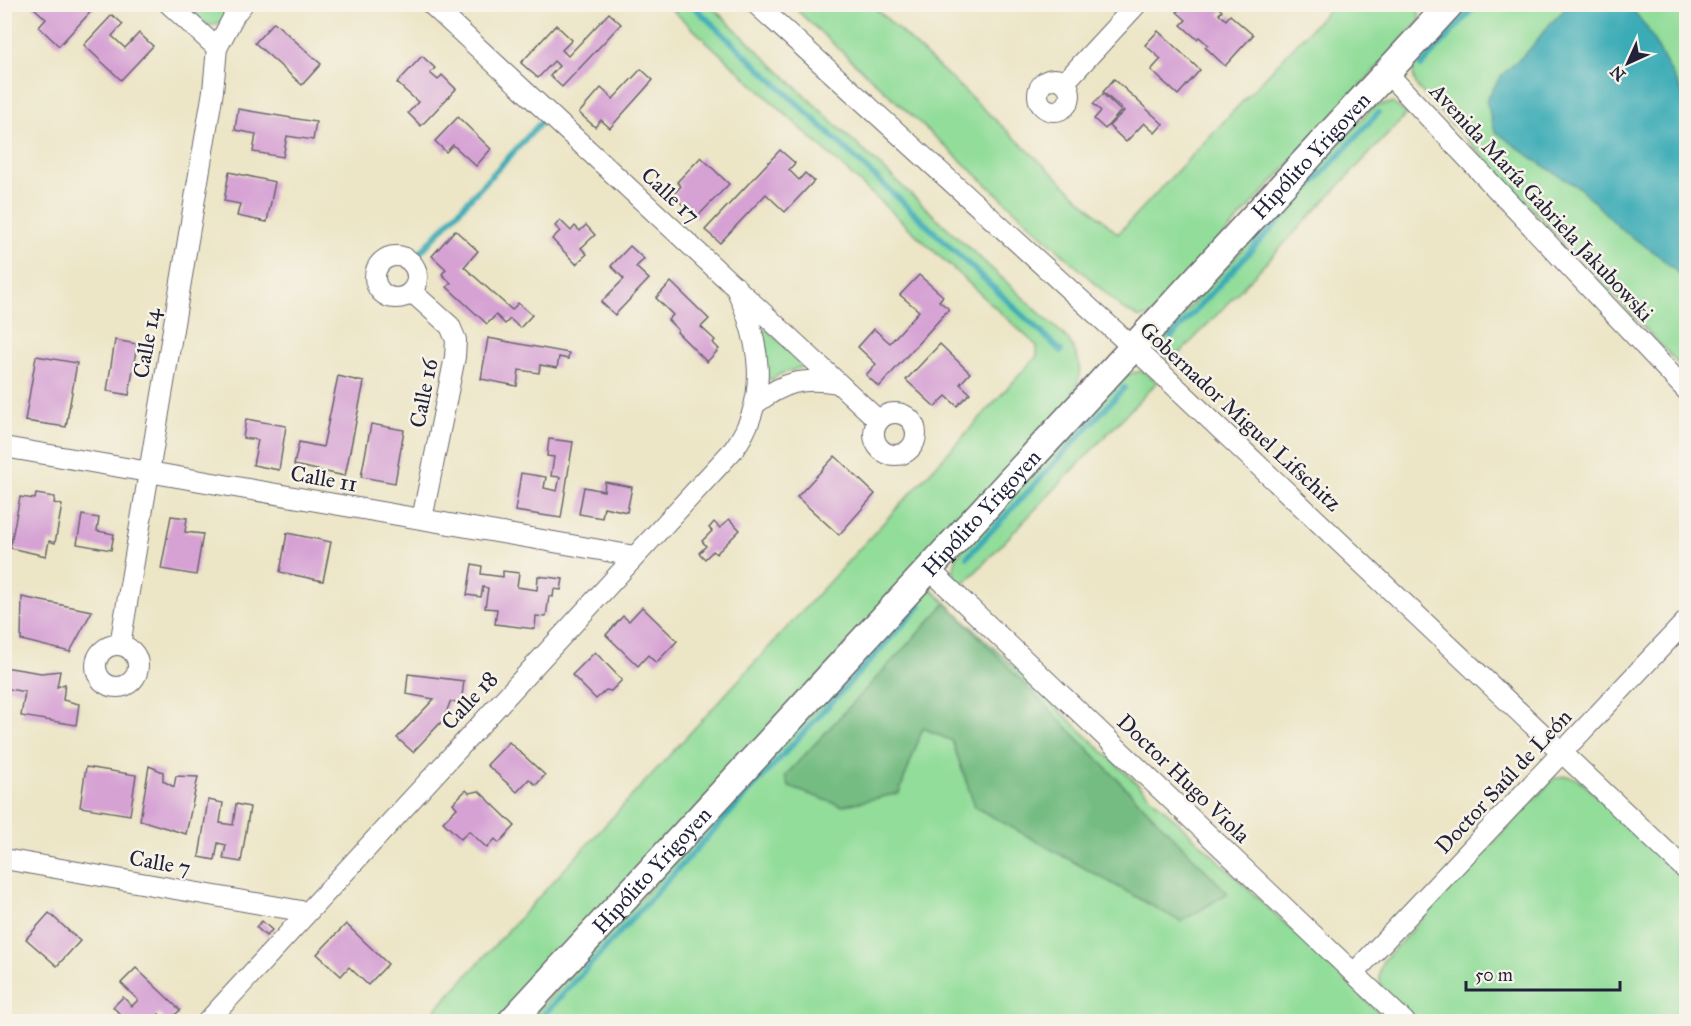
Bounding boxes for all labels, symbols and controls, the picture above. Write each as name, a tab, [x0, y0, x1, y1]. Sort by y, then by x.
north arrow	[1598, 33, 1658, 93]
text: N	[1606, 61, 1629, 85]
street label: Avenida María Gabriela Jakubowski	[1423, 77, 1659, 327]
street label: Hipólito Yrigoyen	[1246, 87, 1376, 225]
street label: Calle 17	[636, 161, 706, 229]
street label: Calle 14	[127, 305, 166, 380]
street label: Gobernador Miguel Lifschitz	[1134, 316, 1347, 517]
street label: Calle 16	[404, 355, 444, 430]
street label: Hipólito Yrigoyen	[916, 444, 1046, 582]
street label: Calle 11	[288, 459, 359, 498]
street label: Calle 18	[435, 665, 503, 735]
street label: Doctor Saúl de León	[1429, 703, 1577, 859]
street label: Doctor Hugo Viola	[1112, 708, 1256, 849]
street label: Hipólito Yrigoyen	[587, 801, 717, 939]
street label: Calle 7	[127, 844, 193, 881]
scale bar	[1466, 954, 1620, 992]
text: 50 m	[1475, 964, 1513, 986]

